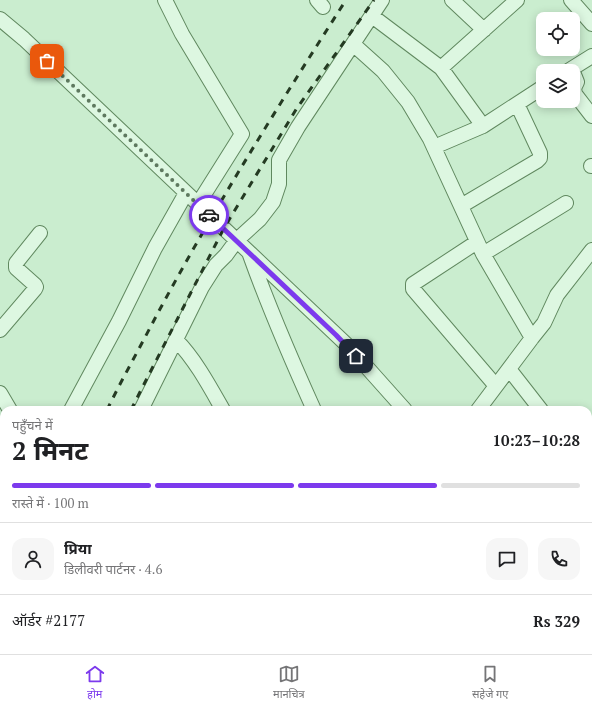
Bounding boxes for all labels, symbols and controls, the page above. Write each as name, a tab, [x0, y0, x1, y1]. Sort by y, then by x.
map controls	[536, 12, 580, 108]
button: locate	[536, 12, 580, 56]
pin	[30, 44, 64, 78]
icon: bag	[36, 50, 58, 72]
button: layers	[536, 64, 580, 108]
courier	[189, 195, 229, 235]
icon: car	[198, 204, 220, 226]
pin	[339, 339, 373, 373]
icon: home	[345, 345, 367, 367]
text: पहुँचने में	[12, 416, 53, 434]
text: 10:23–10:28	[493, 430, 580, 450]
text: 2 मिनट	[12, 433, 88, 467]
text: रास्ते में · 100 m	[12, 494, 89, 512]
button: person	[12, 538, 54, 580]
text: प्रिया	[64, 538, 92, 558]
button: chat	[486, 538, 528, 580]
button: phone	[538, 538, 580, 580]
text: डिलीवरी पार्टनर · 4.6	[64, 560, 162, 578]
text: ऑर्डर #2177	[12, 610, 85, 630]
text: Rs 329	[533, 611, 580, 631]
tab: होम	[84, 663, 106, 702]
tab: मानचित्र	[273, 663, 305, 702]
tab: सहेजे गए	[472, 663, 508, 702]

